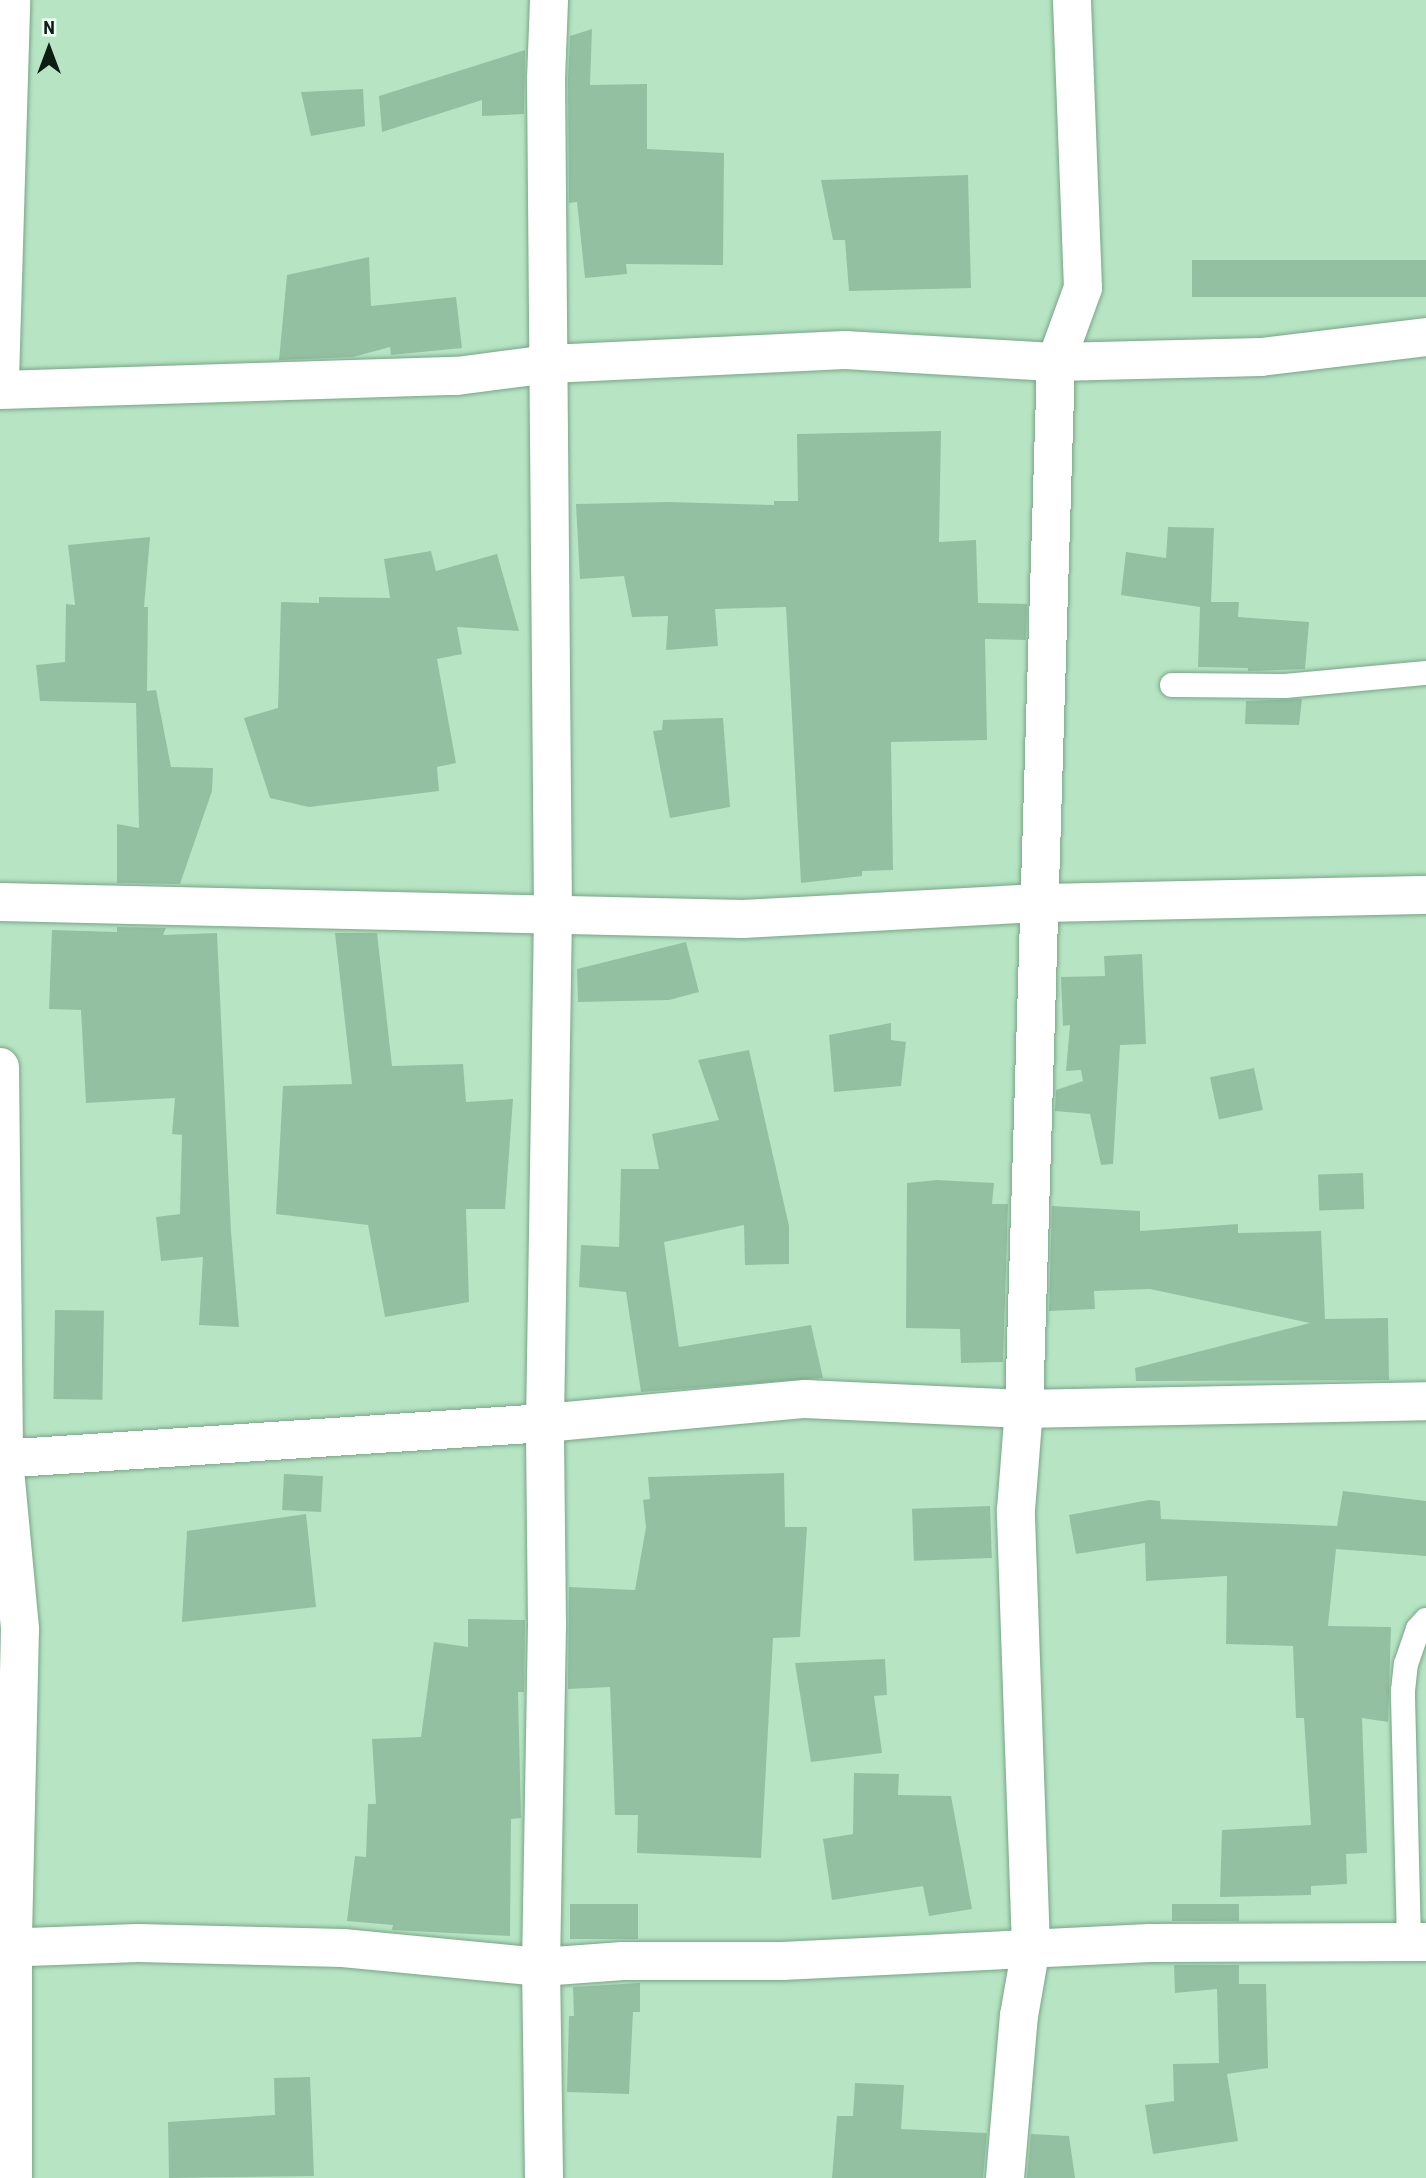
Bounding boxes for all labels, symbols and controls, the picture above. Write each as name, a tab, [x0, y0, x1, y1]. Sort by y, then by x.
north arrow	[14, 14, 84, 84]
text: N	[43, 16, 55, 39]

